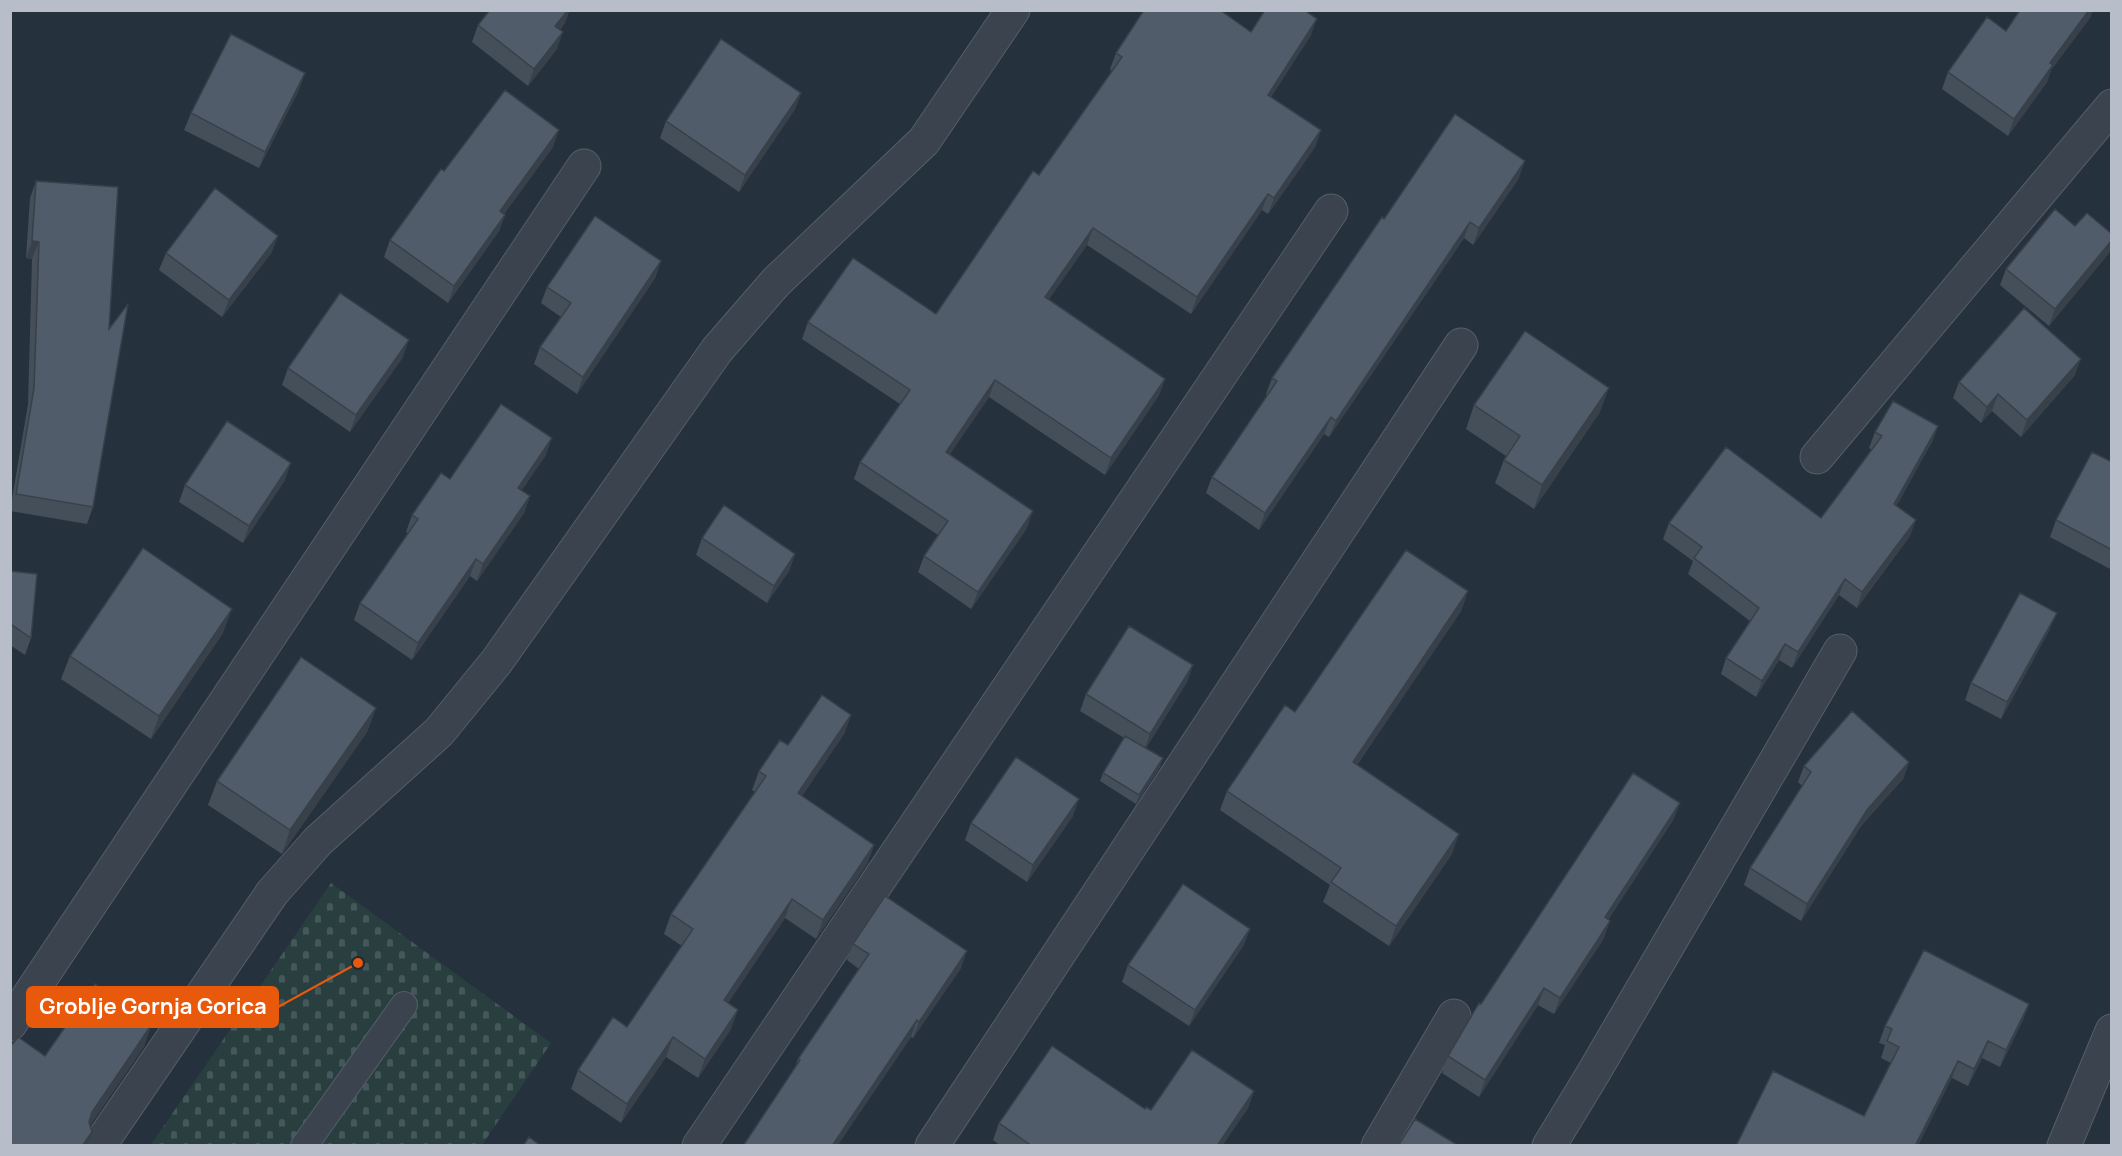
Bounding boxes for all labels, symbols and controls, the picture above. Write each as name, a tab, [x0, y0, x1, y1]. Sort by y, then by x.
callout: Groblje Gornja Gorica	[27, 987, 278, 1027]
text: Groblje Gornja Gorica	[39, 991, 267, 1021]

